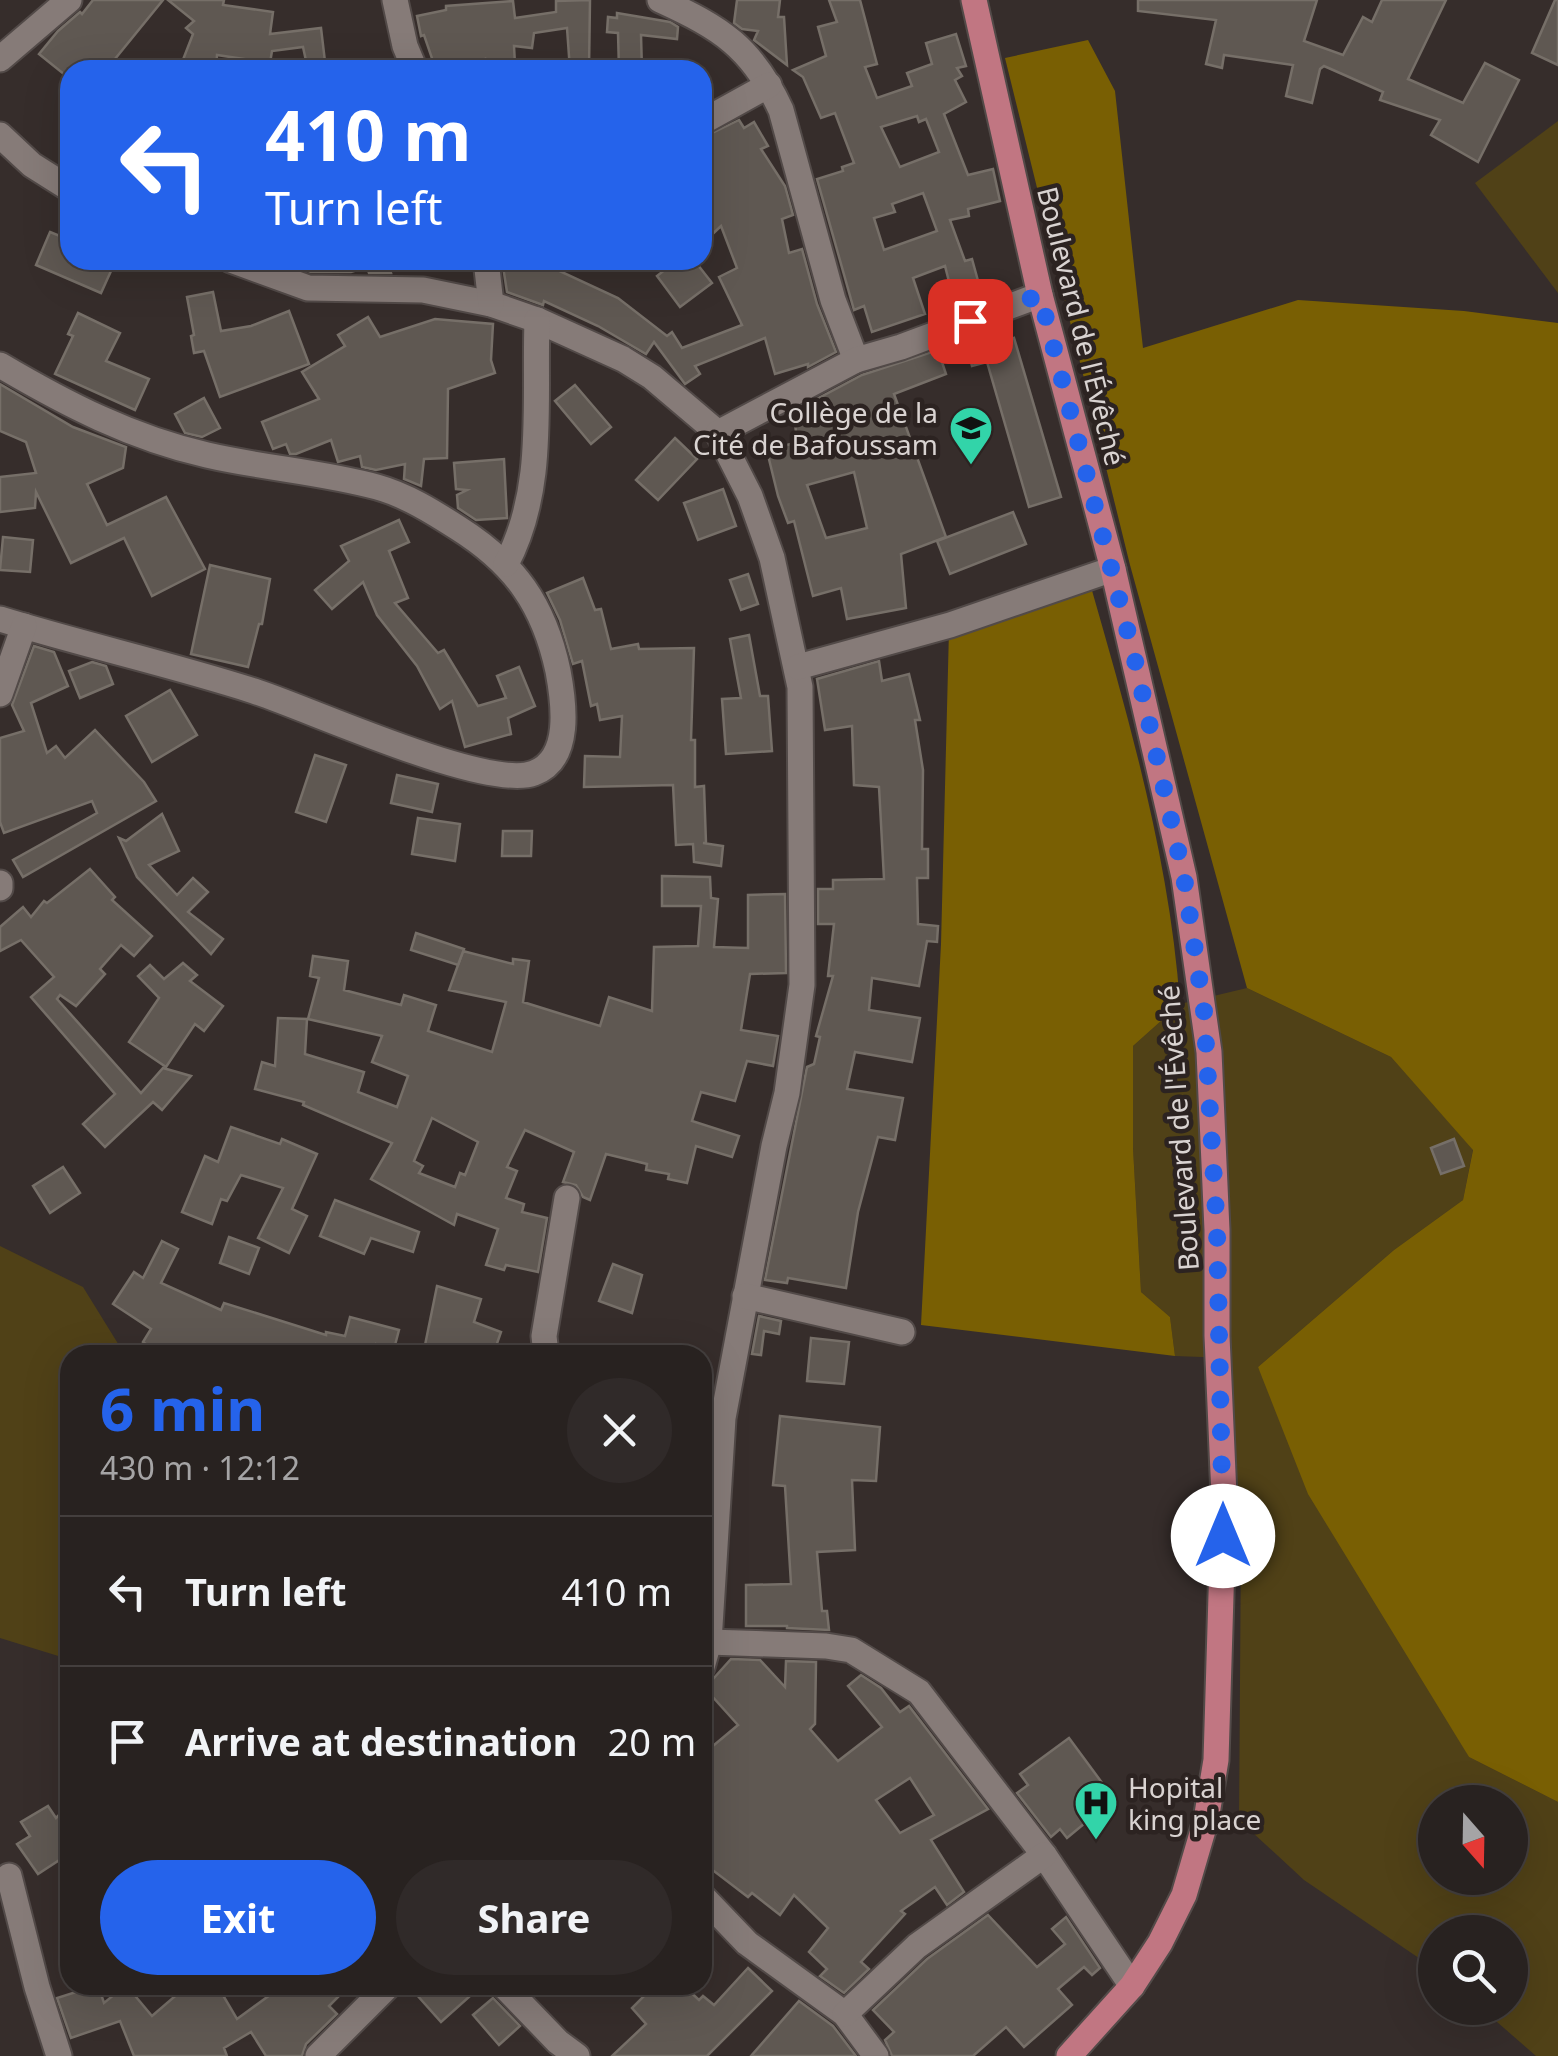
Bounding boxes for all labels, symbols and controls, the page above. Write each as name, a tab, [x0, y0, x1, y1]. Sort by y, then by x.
text: 410 m	[265, 86, 472, 182]
icon: left	[100, 100, 230, 230]
text: Turn left	[265, 177, 442, 238]
street label: Boulevard de l'Évêché	[1029, 183, 1135, 469]
pin	[928, 279, 1013, 364]
icon: arrive	[943, 294, 998, 349]
place label: Collège de la Cité de Bafoussam	[693, 393, 938, 463]
school or university icon: Collège de la Cité de Bafoussam	[948, 405, 994, 466]
street label: Boulevard de l'Évêché	[1149, 984, 1207, 1272]
text: 6 min	[100, 1367, 265, 1449]
button: close	[567, 1378, 672, 1483]
text: 430 m · 12:12	[100, 1446, 300, 1489]
position arrow	[1171, 1484, 1275, 1588]
icon: left	[100, 1564, 155, 1619]
text: Turn left	[185, 1565, 347, 1617]
text: 410 m	[561, 1565, 672, 1617]
icon: arrive	[100, 1714, 155, 1769]
text: Arrive at destination	[185, 1715, 577, 1767]
text: 20 m	[607, 1715, 696, 1767]
place label: Hopital king place	[1128, 1768, 1261, 1838]
hospital icon: Hopital king place	[1073, 1780, 1119, 1841]
north arrow	[1418, 1785, 1528, 1895]
map controls	[1418, 1785, 1528, 2025]
button: Exit	[100, 1860, 376, 1975]
button: Share	[396, 1860, 672, 1975]
button: search	[1418, 1915, 1528, 2025]

